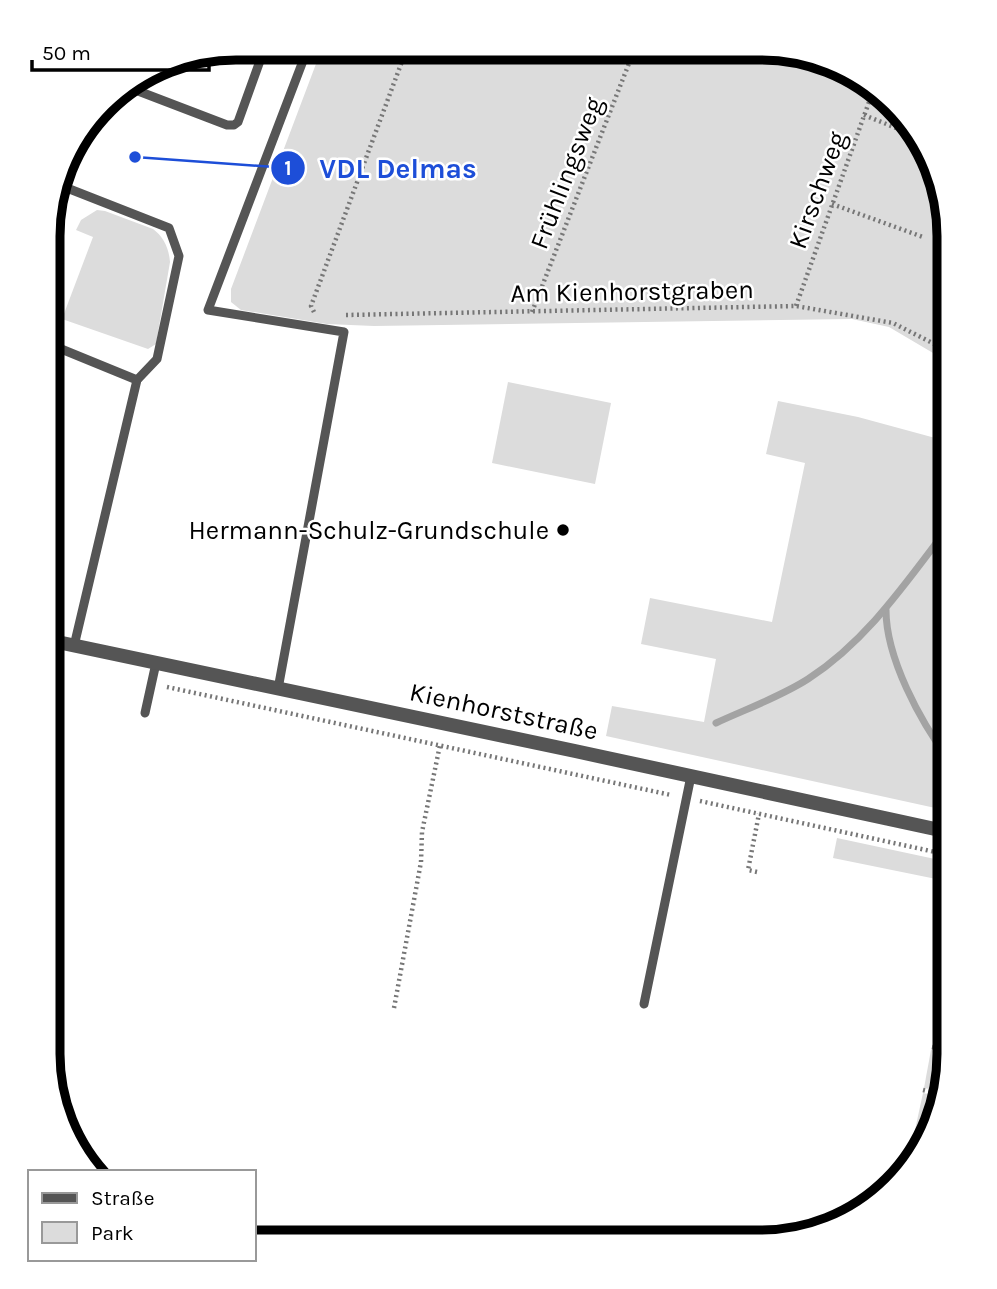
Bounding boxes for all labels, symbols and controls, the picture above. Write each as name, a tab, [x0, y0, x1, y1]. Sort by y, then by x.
scale bar	[32, 28, 208, 72]
text: 50 m	[42, 41, 91, 65]
street label: Frühlingsweg	[523, 92, 610, 254]
street label: Kirschweg	[782, 127, 853, 253]
callout: VDL Delmas	[271, 144, 491, 193]
text: VDL Delmas	[319, 152, 477, 185]
text: 1	[284, 156, 292, 180]
street label: Am Kienhorstgraben	[510, 274, 754, 309]
place label: Hermann-Schulz-Grundschule	[188, 515, 549, 546]
marker: Hermann-Schulz-Grundschule	[555, 522, 571, 538]
street label: Kienhorststraße	[407, 676, 601, 747]
legend	[28, 1170, 256, 1261]
text: Straße	[91, 1186, 154, 1210]
text: Park	[91, 1221, 134, 1245]

